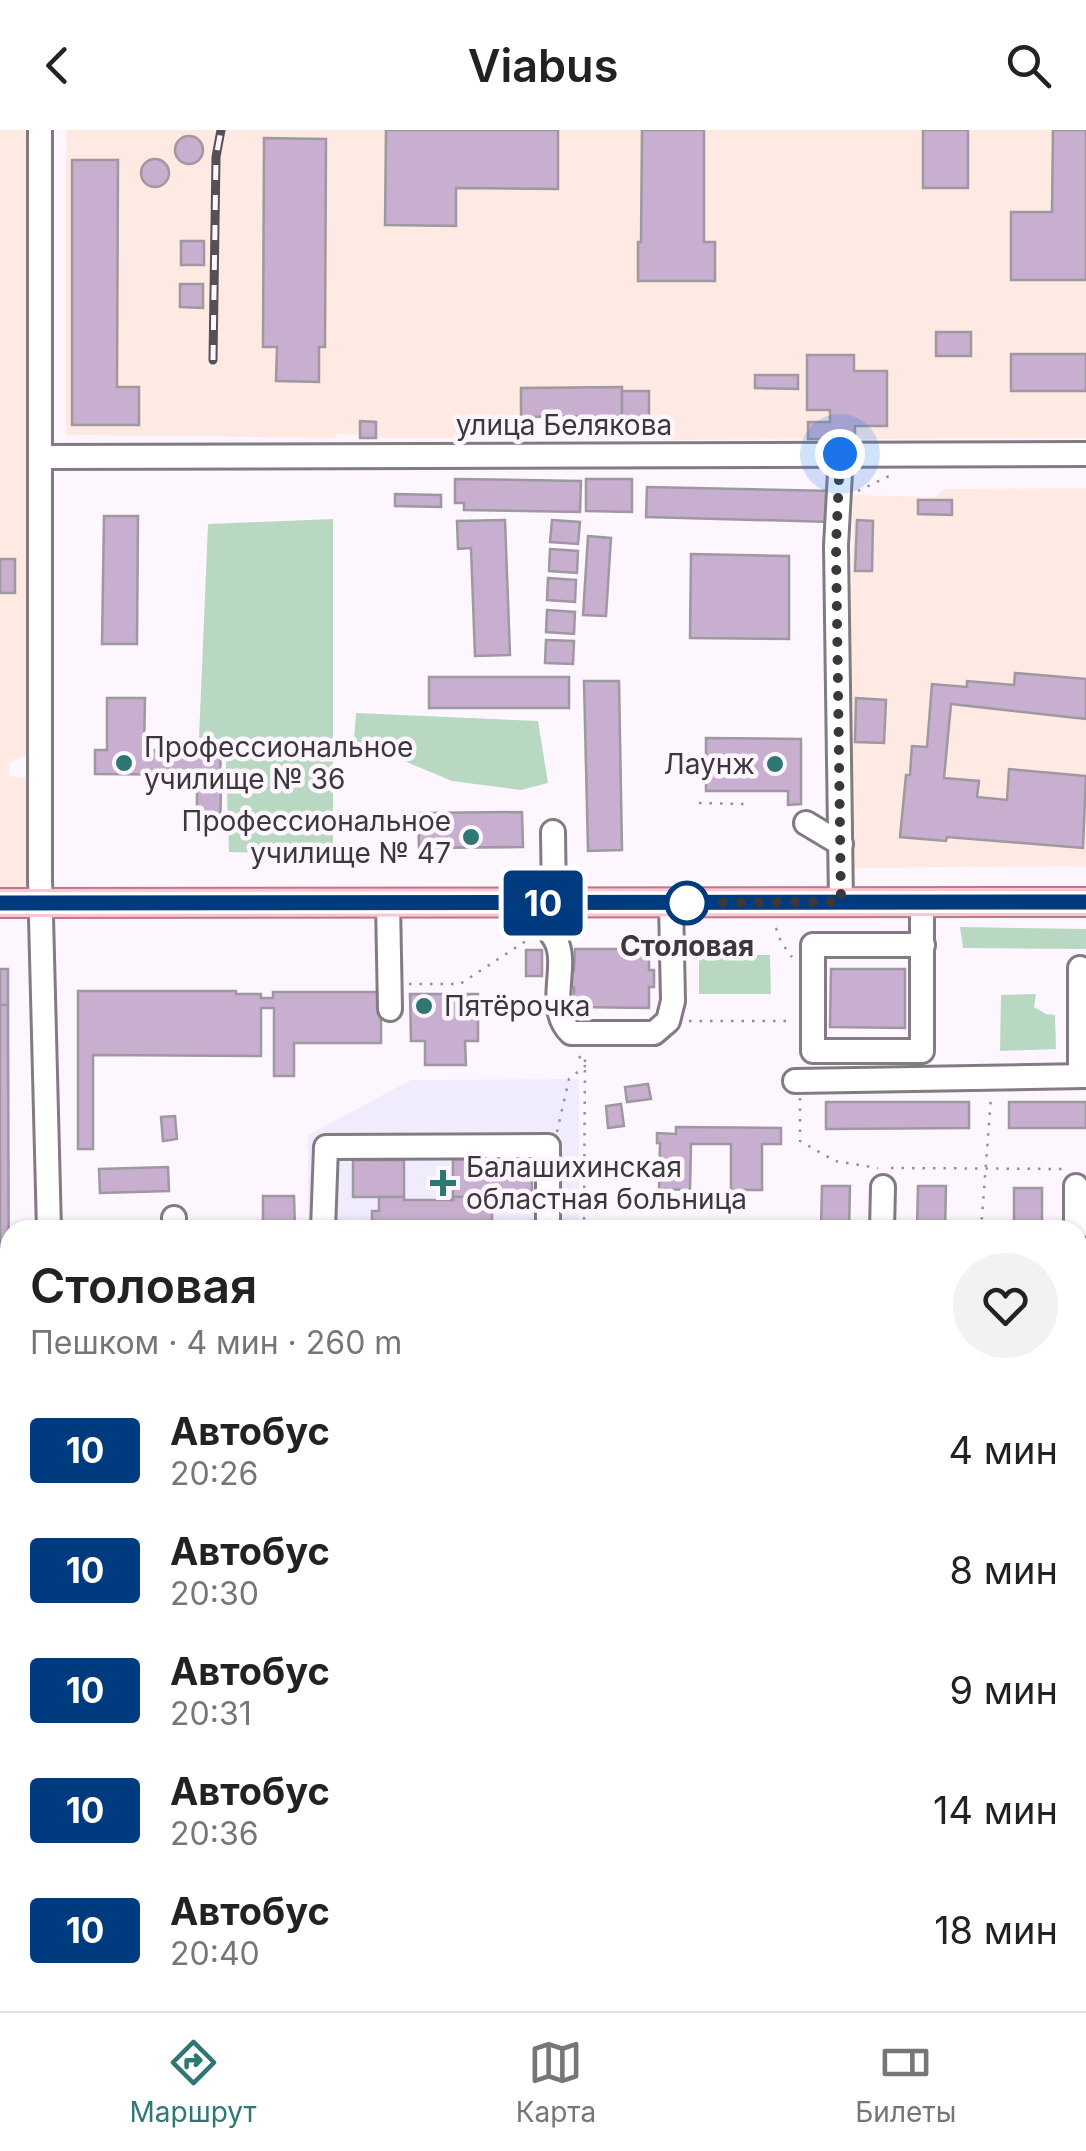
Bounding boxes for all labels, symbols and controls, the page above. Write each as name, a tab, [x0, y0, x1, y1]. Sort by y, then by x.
icon: back	[30, 38, 85, 93]
text: Viabus	[468, 38, 618, 93]
icon: search	[1001, 38, 1056, 93]
street label: улица Белякова	[456, 408, 672, 442]
your location	[815, 429, 865, 479]
place label: Профессиональное училище № 36	[144, 730, 413, 796]
place label: Лаунж	[664, 747, 755, 781]
marker: Профессиональное училище № 36	[113, 752, 135, 774]
marker: Лаунж	[764, 753, 786, 775]
place label: Профессиональное училище № 47	[182, 804, 451, 870]
marker: Профессиональное училище № 47	[460, 826, 482, 848]
line badge: 10	[498, 870, 588, 936]
text: 10	[524, 882, 562, 924]
marker: Столовая	[666, 882, 708, 924]
place label: Столовая	[620, 929, 754, 963]
place label: Пятёрочка	[444, 989, 591, 1023]
marker: Пятёрочка	[413, 995, 435, 1017]
place label: Балашихинская областная больница	[466, 1150, 747, 1216]
marker: Балашихинская областная больница	[430, 1170, 456, 1196]
button: heart	[953, 1253, 1058, 1358]
text: Столовая	[30, 1256, 257, 1315]
text: Пешком · 4 мин · 260 m	[30, 1323, 402, 1362]
text: Автобус	[170, 1408, 330, 1454]
text: 4 мин	[949, 1427, 1058, 1473]
text: 10	[66, 1429, 104, 1471]
text: 20:26	[170, 1454, 258, 1493]
text: Автобус	[170, 1528, 330, 1574]
text: 8 мин	[950, 1547, 1058, 1593]
text: 10	[66, 1549, 104, 1591]
text: 20:30	[170, 1574, 259, 1613]
text: Автобус	[170, 1648, 330, 1694]
text: 9 мин	[950, 1667, 1058, 1713]
text: 10	[66, 1669, 104, 1711]
text: 20:31	[170, 1694, 252, 1733]
text: Автобус	[170, 1768, 330, 1814]
text: 14 мин	[933, 1787, 1058, 1833]
text: 10	[66, 1789, 104, 1831]
text: 20:36	[170, 1814, 259, 1853]
text: Автобус	[170, 1888, 330, 1934]
text: 18 мин	[934, 1907, 1058, 1953]
text: 10	[66, 1909, 104, 1951]
text: 20:40	[170, 1934, 260, 1973]
tab: Маршрут	[130, 2035, 257, 2129]
tab: Карта	[516, 2035, 596, 2129]
tab: Билеты	[855, 2035, 956, 2129]

